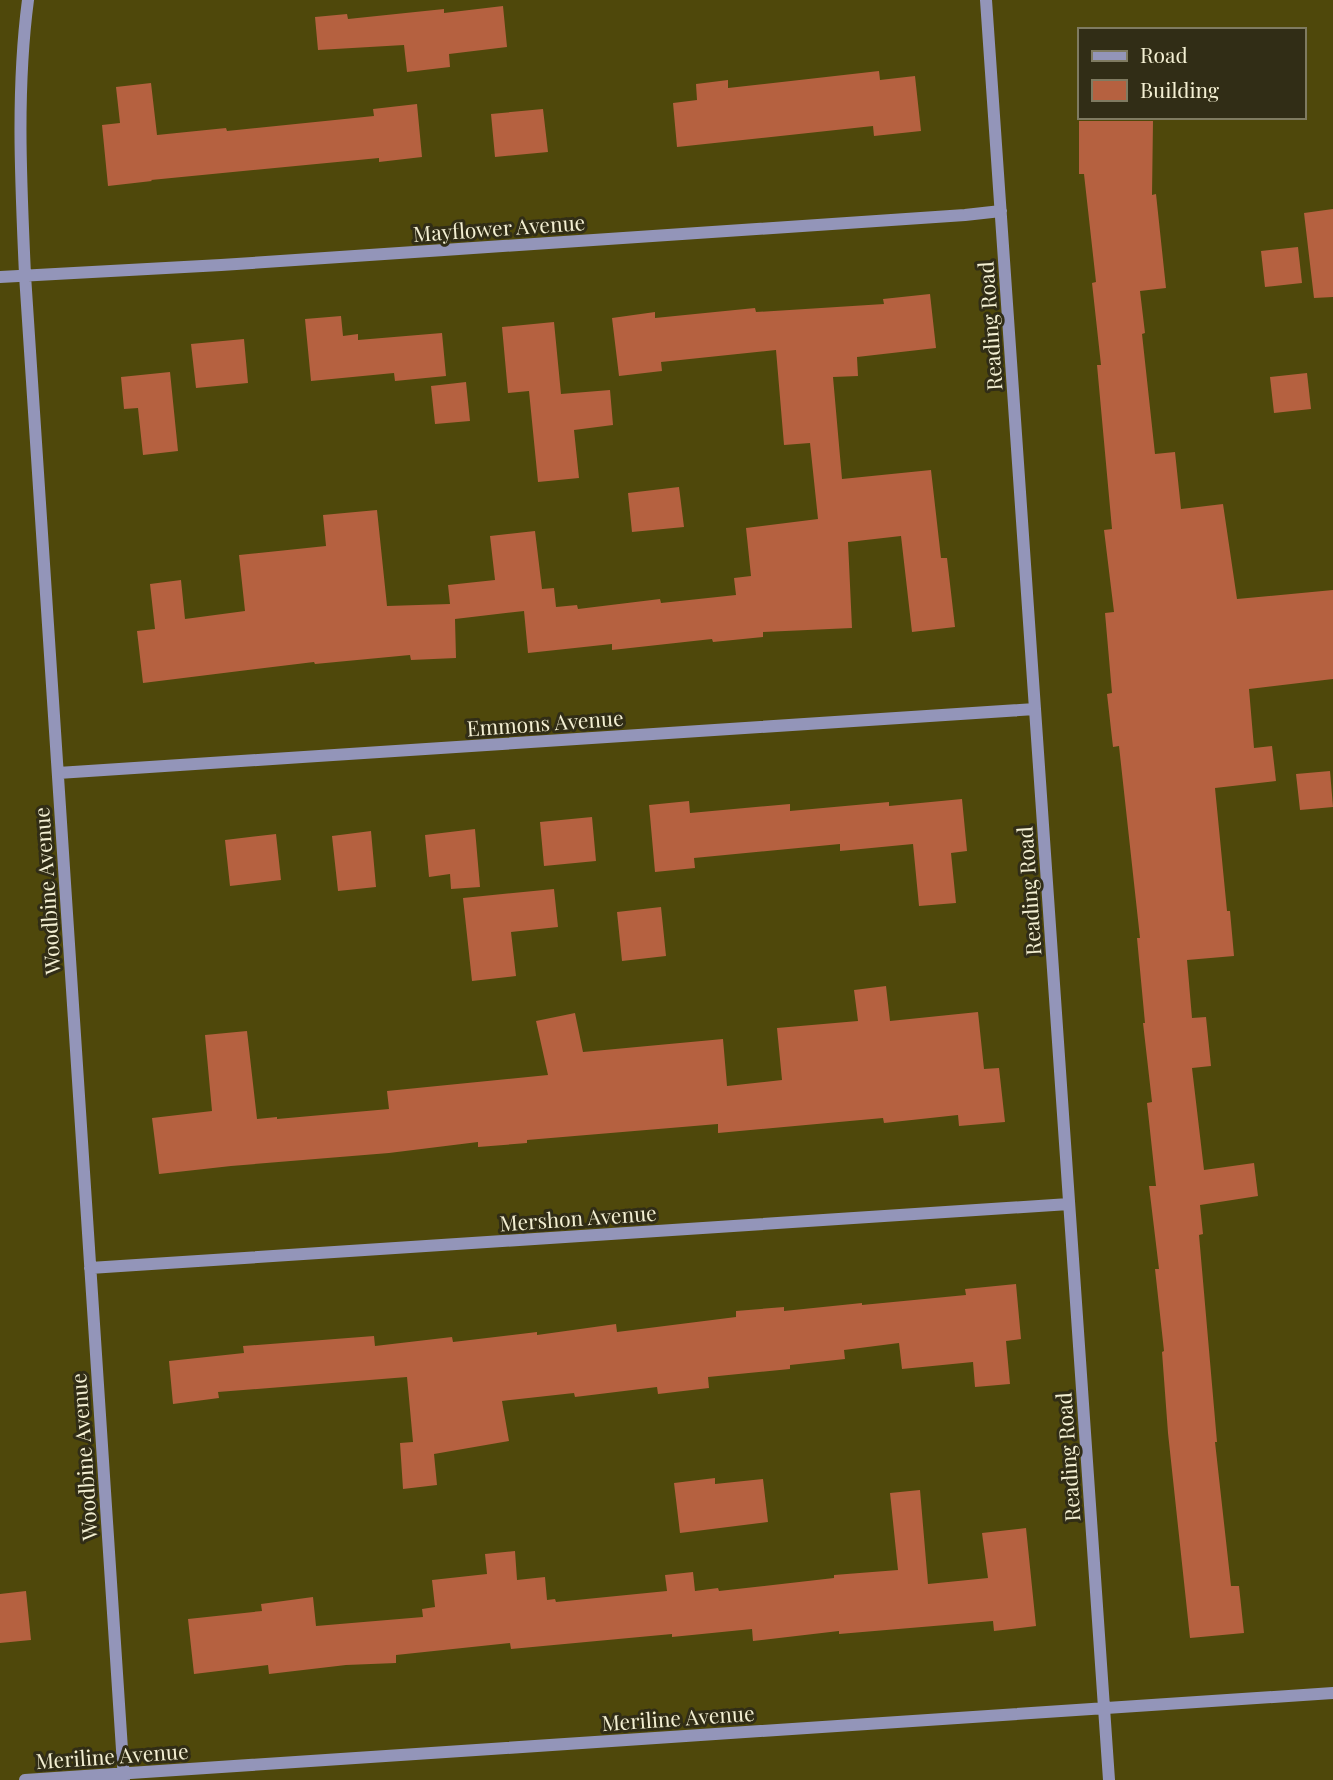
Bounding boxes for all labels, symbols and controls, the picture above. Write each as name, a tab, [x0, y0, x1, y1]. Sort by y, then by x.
legend	[1078, 28, 1305, 119]
text: Road	[1140, 40, 1188, 68]
text: Building	[1140, 75, 1219, 103]
street label: Mayflower Avenue	[412, 207, 586, 247]
street label: Reading Road	[971, 260, 1007, 392]
street label: Emmons Avenue	[466, 703, 624, 741]
street label: Woodbine Avenue	[26, 806, 66, 977]
street label: Reading Road	[1010, 825, 1046, 957]
street label: Mershon Avenue	[498, 1198, 658, 1236]
street label: Woodbine Avenue	[63, 1372, 103, 1543]
street label: Reading Road	[1049, 1391, 1085, 1523]
street label: Meriline Avenue	[601, 1698, 755, 1736]
street label: Meriline Avenue	[35, 1736, 189, 1774]

